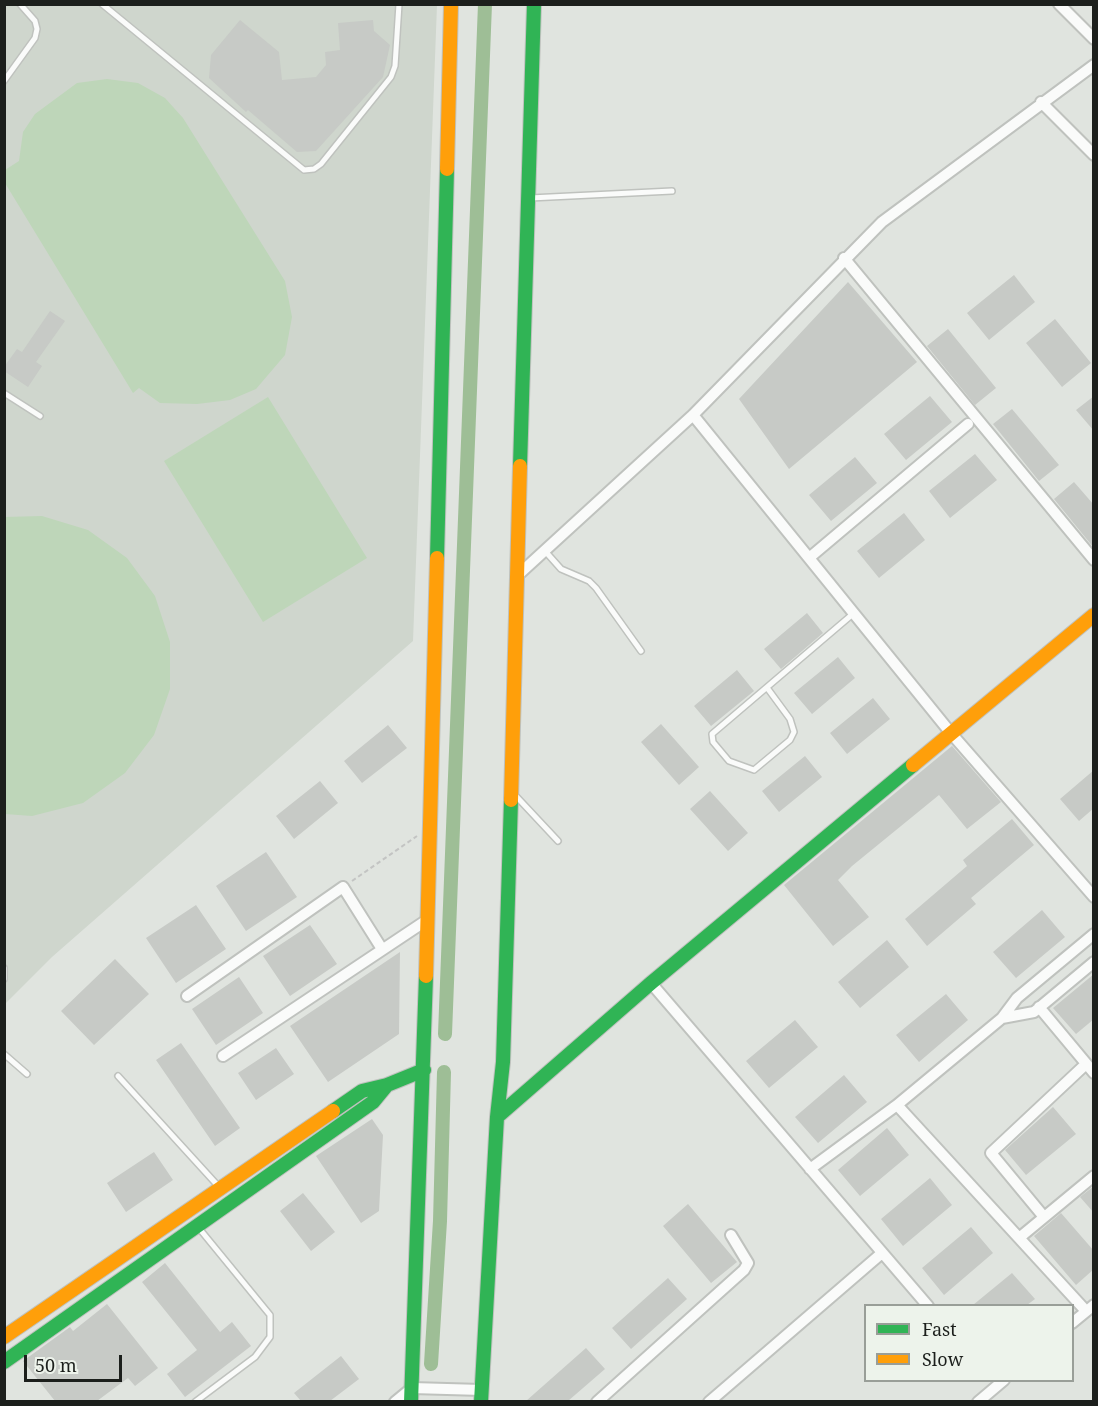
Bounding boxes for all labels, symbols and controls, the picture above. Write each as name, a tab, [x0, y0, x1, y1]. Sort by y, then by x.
legend	[864, 1304, 1074, 1382]
text: Fast	[922, 1317, 957, 1341]
scale bar	[27, 1343, 124, 1381]
text: Slow	[922, 1347, 963, 1371]
text: 50 m	[35, 1353, 77, 1377]

